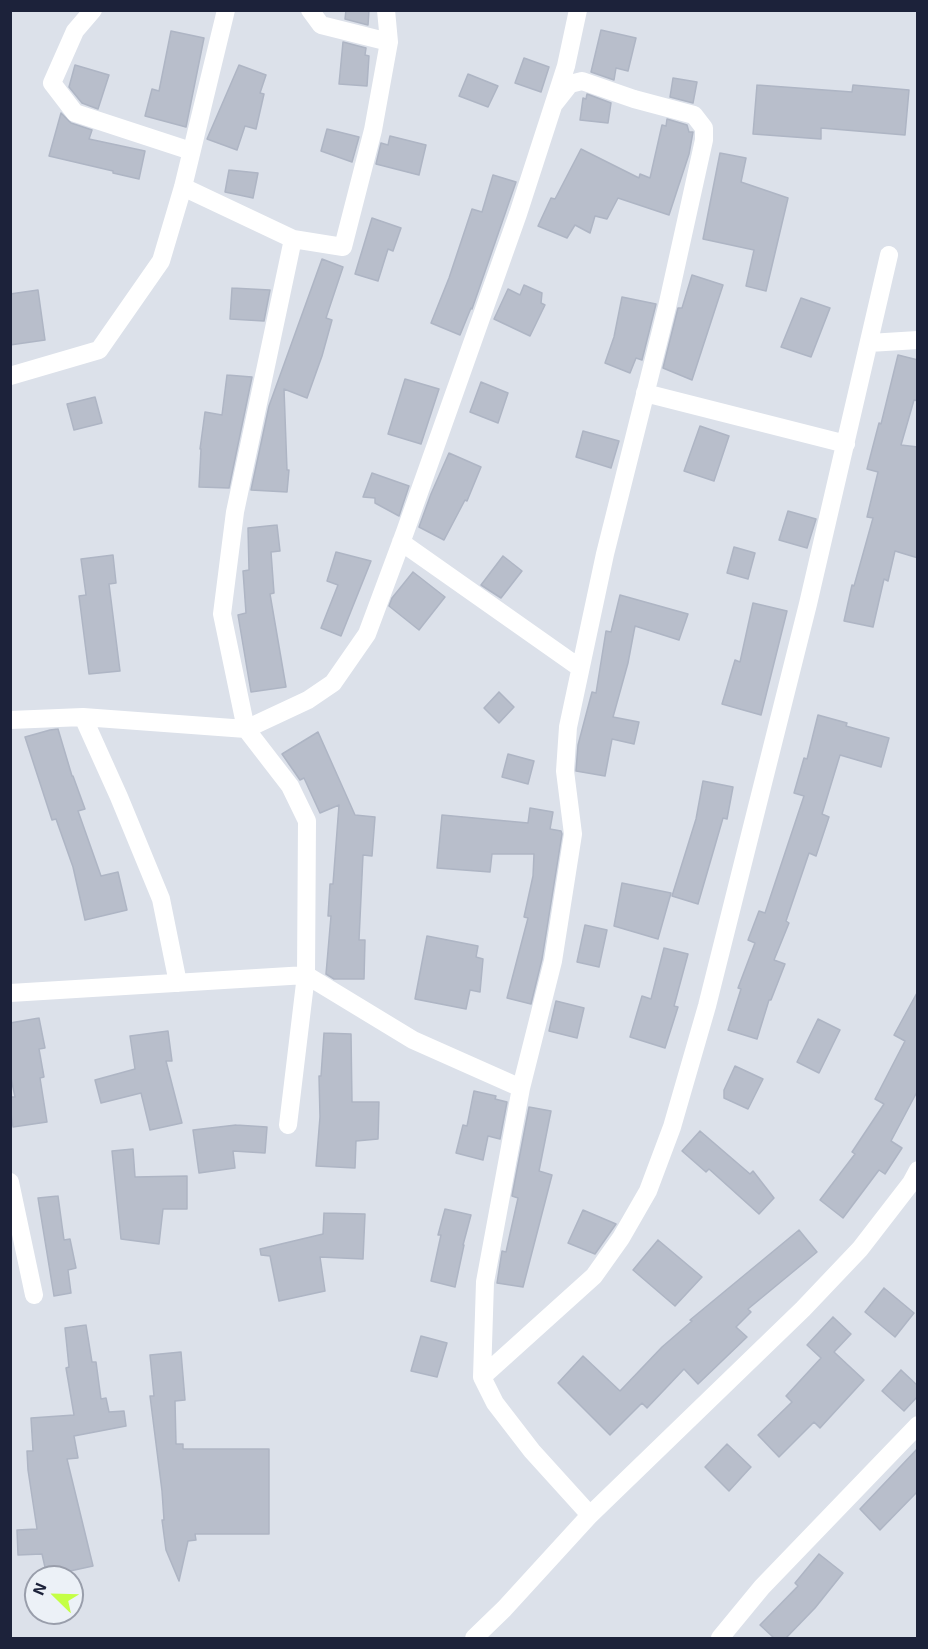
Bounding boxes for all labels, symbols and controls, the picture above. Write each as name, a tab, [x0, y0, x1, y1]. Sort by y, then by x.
north arrow	[24, 1565, 84, 1625]
text: N	[28, 1580, 50, 1598]

